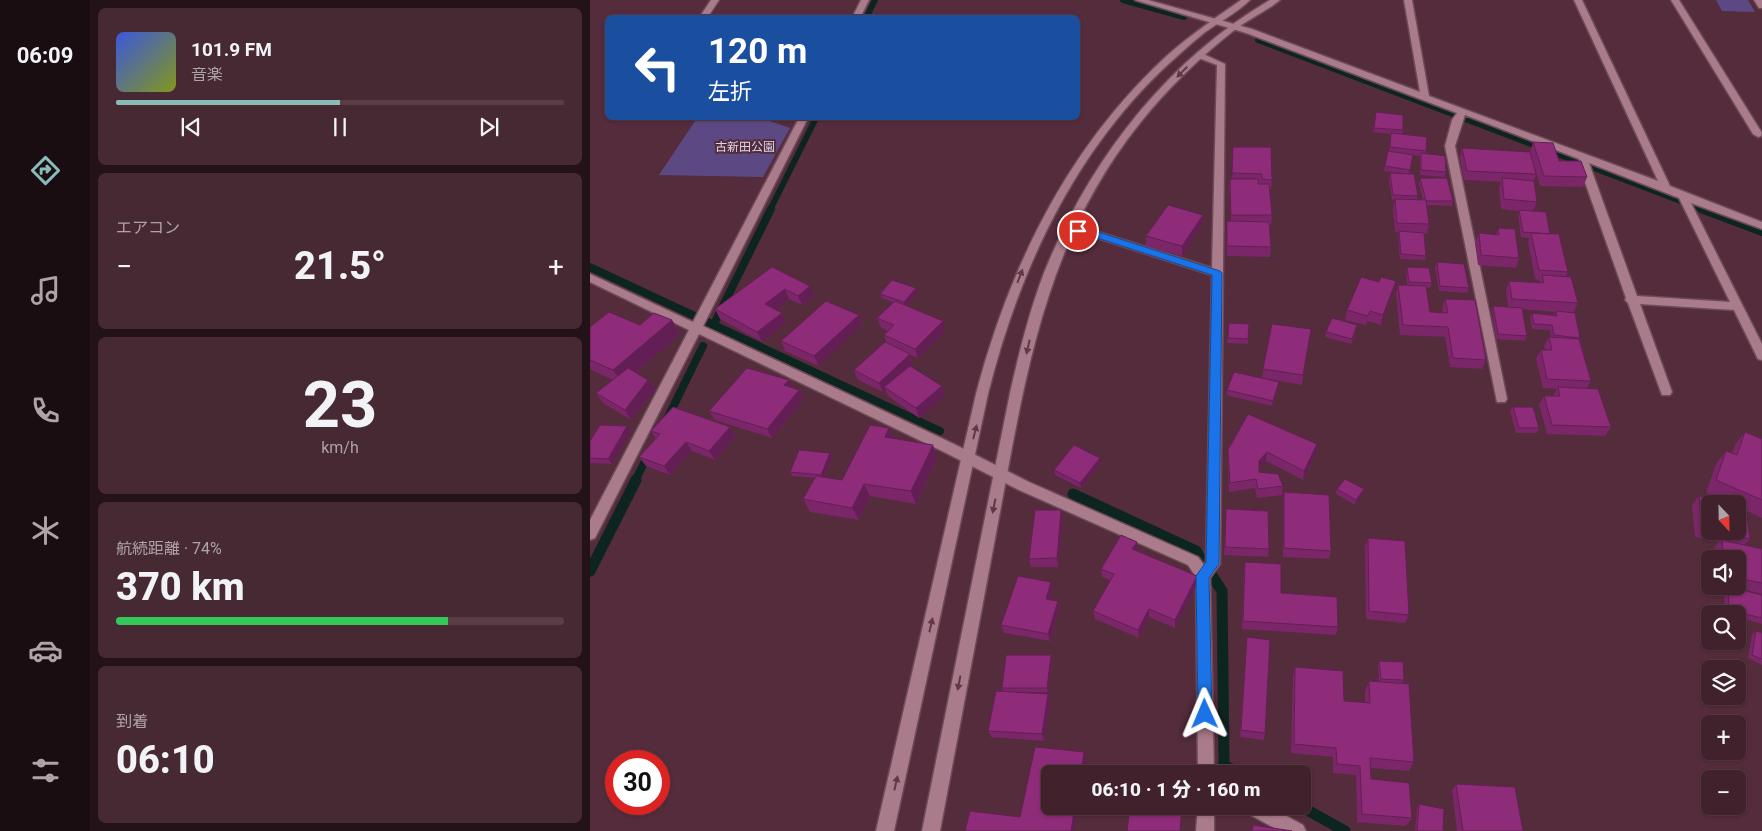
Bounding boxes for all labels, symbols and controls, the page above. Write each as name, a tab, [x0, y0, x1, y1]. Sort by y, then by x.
text: 120 m	[708, 31, 807, 72]
icon: left	[625, 35, 690, 100]
text: 101.9 FM	[191, 38, 272, 61]
text: 06:09	[17, 43, 73, 68]
text: 音楽	[191, 65, 223, 84]
one-way arrow	[1176, 66, 1188, 78]
text: 左折	[708, 79, 752, 104]
icon: previous	[177, 113, 205, 141]
icon: pause	[326, 113, 354, 141]
icon: next	[475, 113, 503, 141]
park label: 古新田公園	[715, 140, 775, 154]
icon: directions	[28, 153, 63, 188]
pin	[1057, 210, 1099, 252]
icon: arrive	[1064, 217, 1092, 245]
text: エアコン	[116, 218, 180, 237]
text: 21.5°	[294, 244, 386, 288]
text: −	[116, 250, 132, 283]
text: +	[548, 250, 564, 283]
one-way arrow	[1017, 269, 1024, 284]
icon: music	[28, 273, 63, 308]
one-way arrow	[1024, 339, 1032, 354]
text: 23	[303, 367, 377, 443]
icon: phone	[28, 393, 63, 428]
one-way arrow	[971, 425, 979, 440]
text: km/h	[321, 438, 359, 457]
north arrow	[1701, 495, 1746, 540]
map controls	[1701, 495, 1746, 815]
one-way arrow	[990, 498, 998, 513]
icon: climate	[28, 513, 63, 548]
text: 航続距離 · 74%	[116, 539, 222, 558]
button: sound	[1701, 550, 1746, 595]
text: 370 km	[116, 565, 245, 609]
button: search	[1701, 605, 1746, 650]
one-way arrow	[927, 617, 935, 632]
icon: car	[28, 633, 63, 668]
button: layers	[1701, 660, 1746, 705]
one-way arrow	[955, 675, 963, 691]
position arrow	[1178, 687, 1230, 739]
text: 到着	[116, 712, 148, 731]
button: +	[1701, 715, 1746, 760]
text: 06:10	[116, 738, 215, 782]
speed limit sign: 30	[605, 750, 670, 815]
icon: filters	[28, 753, 63, 788]
button: −	[1701, 770, 1746, 815]
one-way arrow	[892, 776, 900, 791]
text: 06:10 · 1 分 · 160 m	[1092, 778, 1260, 801]

